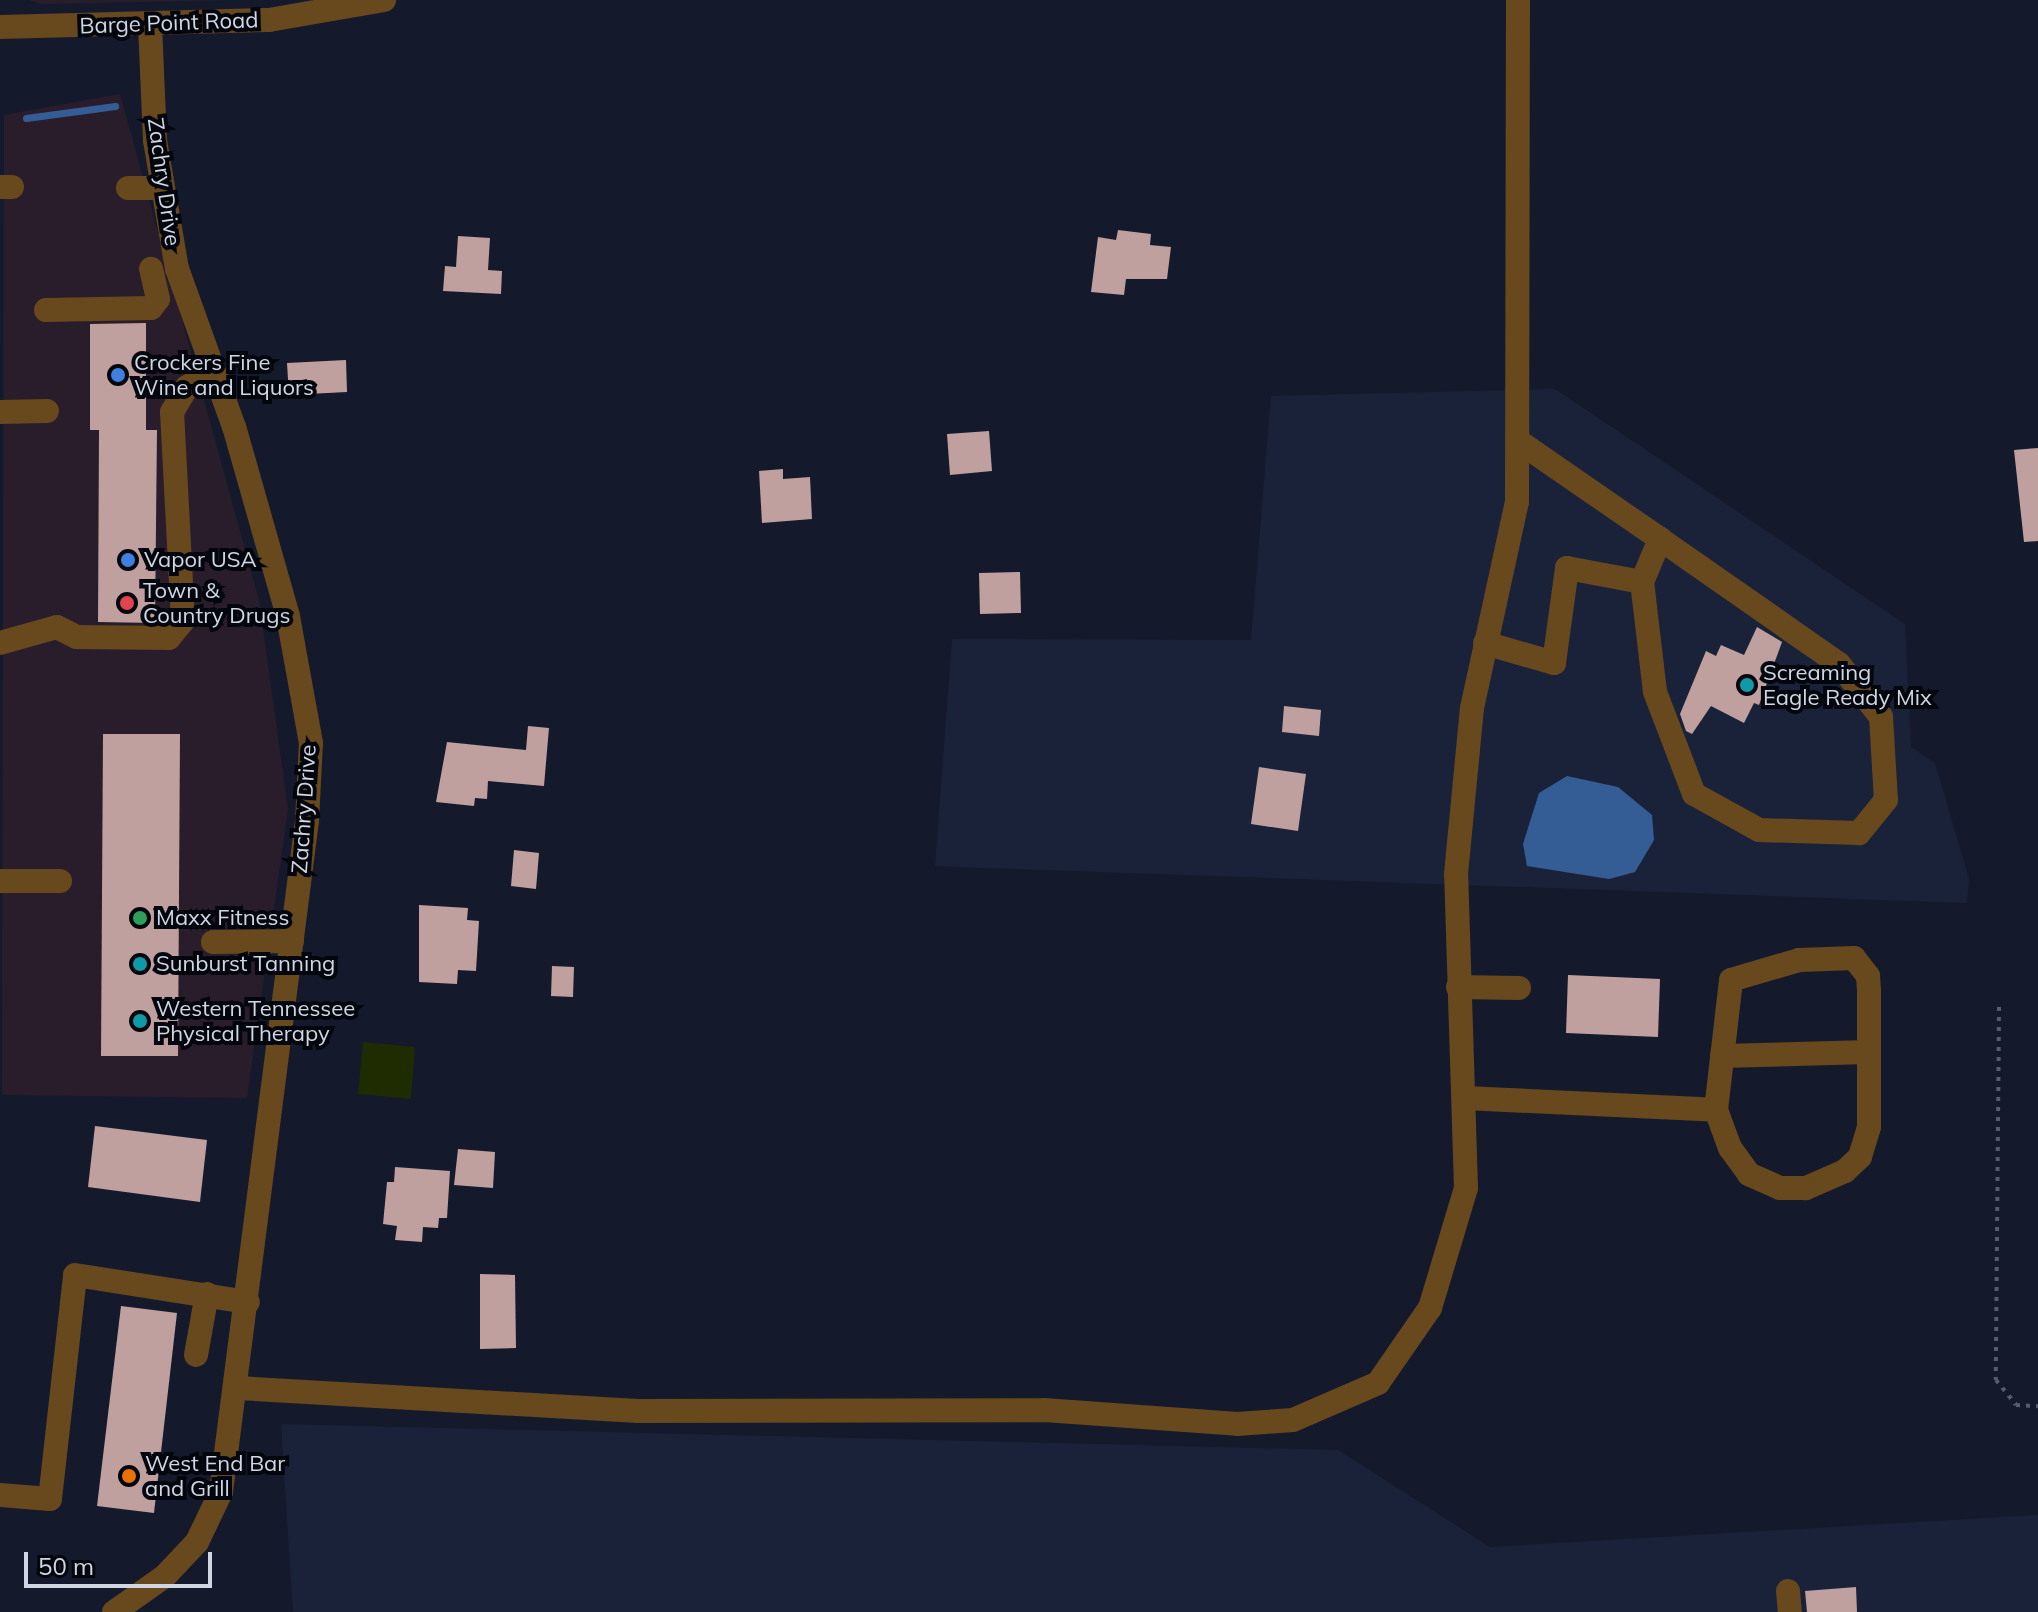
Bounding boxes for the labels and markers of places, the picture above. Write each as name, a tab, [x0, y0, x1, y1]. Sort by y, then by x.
place label: Crockers Fine Wine and Liquors	[134, 349, 314, 400]
marker: Crockers Fine Wine and Liquors	[109, 366, 127, 384]
place label: Vapor USA	[144, 547, 257, 573]
marker: Vapor USA	[119, 551, 137, 569]
place label: Town & Country Drugs	[143, 577, 290, 628]
marker: Town & Country Drugs	[118, 594, 136, 612]
place label: Screaming Eagle Ready Mix	[1763, 659, 1932, 710]
marker: Screaming Eagle Ready Mix	[1738, 676, 1756, 694]
place label: Maxx Fitness	[156, 905, 289, 931]
marker: Maxx Fitness	[131, 909, 149, 927]
place label: Sunburst Tanning	[156, 951, 335, 977]
marker: Sunburst Tanning	[131, 955, 149, 973]
place label: Western Tennessee Physical Therapy	[156, 995, 355, 1046]
marker: Western Tennessee Physical Therapy	[131, 1012, 149, 1030]
place label: West End Bar and Grill	[145, 1450, 285, 1502]
marker: West End Bar and Grill	[120, 1467, 138, 1485]

